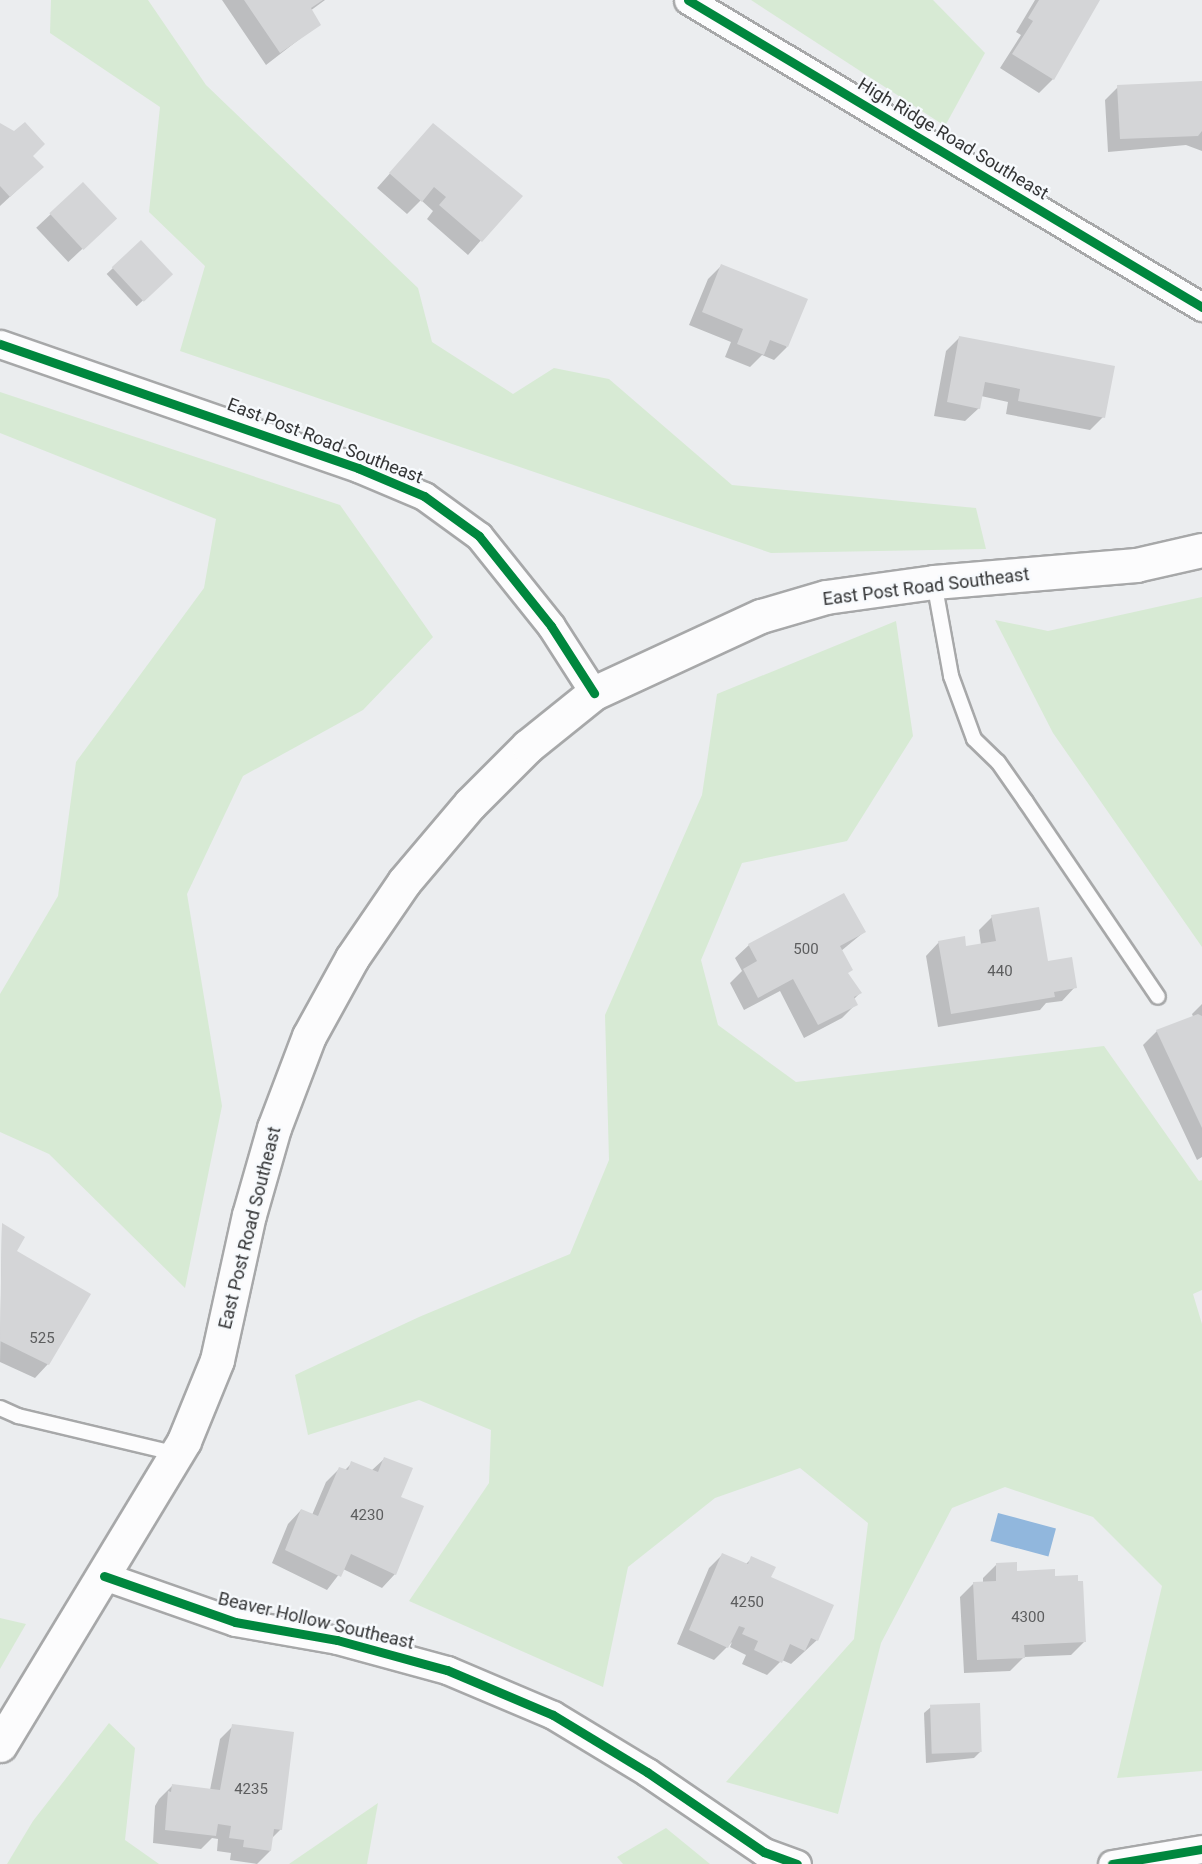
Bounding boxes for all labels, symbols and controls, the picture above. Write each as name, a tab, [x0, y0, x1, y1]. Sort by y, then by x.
street label: High Ridge Road Southeast	[854, 74, 1052, 204]
street label: East Post Road Southeast	[224, 394, 426, 488]
street label: East Post Road Southeast	[822, 564, 1030, 610]
house number: 500	[793, 941, 819, 959]
house number: 440	[987, 963, 1013, 981]
street label: East Post Road Southeast	[214, 1125, 286, 1331]
house number: 525	[29, 1330, 55, 1348]
house number: 4230	[350, 1507, 384, 1525]
street label: Beaver Hollow Southeast	[216, 1588, 416, 1654]
house number: 4250	[730, 1594, 764, 1612]
house number: 4300	[1011, 1609, 1045, 1627]
house number: 4235	[234, 1781, 268, 1799]

